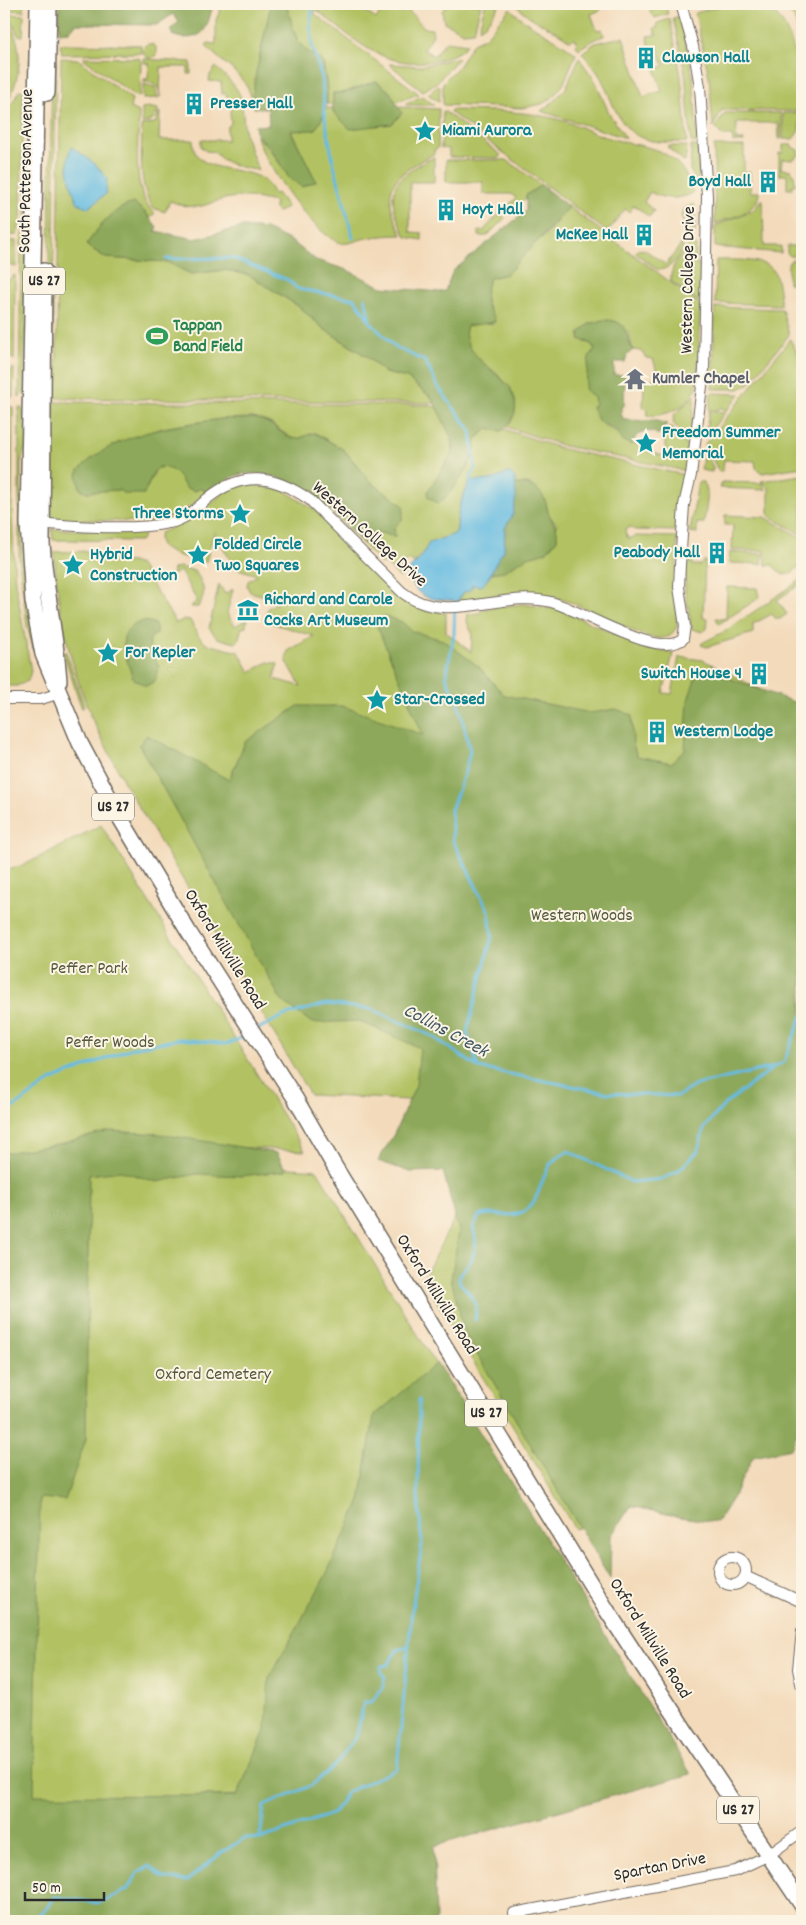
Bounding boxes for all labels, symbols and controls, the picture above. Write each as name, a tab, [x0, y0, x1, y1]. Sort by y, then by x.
building icon: Clawson Hall	[633, 45, 659, 71]
place label: Clawson Hall	[662, 46, 750, 71]
street label: South Patterson Avenue	[13, 88, 41, 253]
building icon: Presser Hall	[181, 91, 207, 117]
place label: Presser Hall	[210, 92, 294, 117]
place icon: Miami Aurora	[412, 118, 438, 144]
place label: Miami Aurora	[442, 119, 532, 144]
building icon: Boyd Hall	[755, 169, 781, 195]
place label: Boyd Hall	[688, 170, 752, 195]
building icon: Hoyt Hall	[433, 197, 459, 223]
place label: Hoyt Hall	[462, 198, 524, 223]
street label: Western College Drive	[675, 206, 703, 354]
building icon: McKee Hall	[631, 222, 657, 248]
place label: McKee Hall	[556, 223, 629, 248]
road number: US 27	[23, 268, 65, 294]
place label: Tappan Band Field	[173, 314, 243, 360]
sports icon: Tappan Band Field	[144, 323, 170, 349]
temple icon: Kumler Chapel	[622, 366, 648, 392]
place label: Kumler Chapel	[652, 367, 750, 392]
place label: Freedom Summer Memorial	[662, 421, 781, 467]
place icon: Freedom Summer Memorial	[633, 430, 659, 456]
street label: Western College Drive	[306, 476, 432, 594]
place icon: Three Storms	[227, 501, 253, 527]
place label: Three Storms	[133, 502, 224, 527]
place label: Folded Circle Two Squares	[214, 533, 302, 579]
building icon: Peabody Hall	[704, 540, 730, 566]
place label: Peabody Hall	[614, 541, 701, 566]
place icon: Folded Circle Two Squares	[185, 542, 211, 568]
place label: Hybrid Construction	[90, 543, 177, 589]
place icon: Hybrid Construction	[60, 552, 86, 578]
place label: Richard and Carole Cocks Art Museum	[264, 588, 393, 634]
museum icon: Richard and Carole Cocks Art Museum	[235, 597, 261, 623]
place icon: For Kepler	[95, 640, 121, 666]
place label: For Kepler	[125, 641, 196, 666]
building icon: Switch House 4	[746, 661, 772, 687]
place label: Switch House 4	[641, 662, 742, 687]
place icon: Star-Crossed	[364, 687, 390, 713]
place label: Star-Crossed	[394, 688, 485, 713]
building icon: Western Lodge	[644, 719, 670, 745]
place label: Western Lodge	[674, 720, 773, 745]
road number: US 27	[92, 794, 134, 820]
street label: Oxford Millville Road	[177, 885, 271, 1015]
park label: Western Woods	[531, 904, 633, 929]
park label: Peffer Park	[50, 957, 128, 982]
water label: Collins Creek	[398, 998, 494, 1067]
park label: Peffer Woods	[65, 1031, 155, 1056]
street label: Oxford Millville Road	[389, 1230, 483, 1360]
park label: Oxford Cemetery	[155, 1363, 272, 1388]
road number: US 27	[465, 1400, 507, 1426]
street label: Oxford Millville Road	[602, 1574, 696, 1704]
road number: US 27	[717, 1796, 759, 1824]
street label: Spartan Drive	[612, 1847, 708, 1889]
scale bar	[25, 1870, 104, 1902]
text: 50 m	[32, 1878, 61, 1900]

